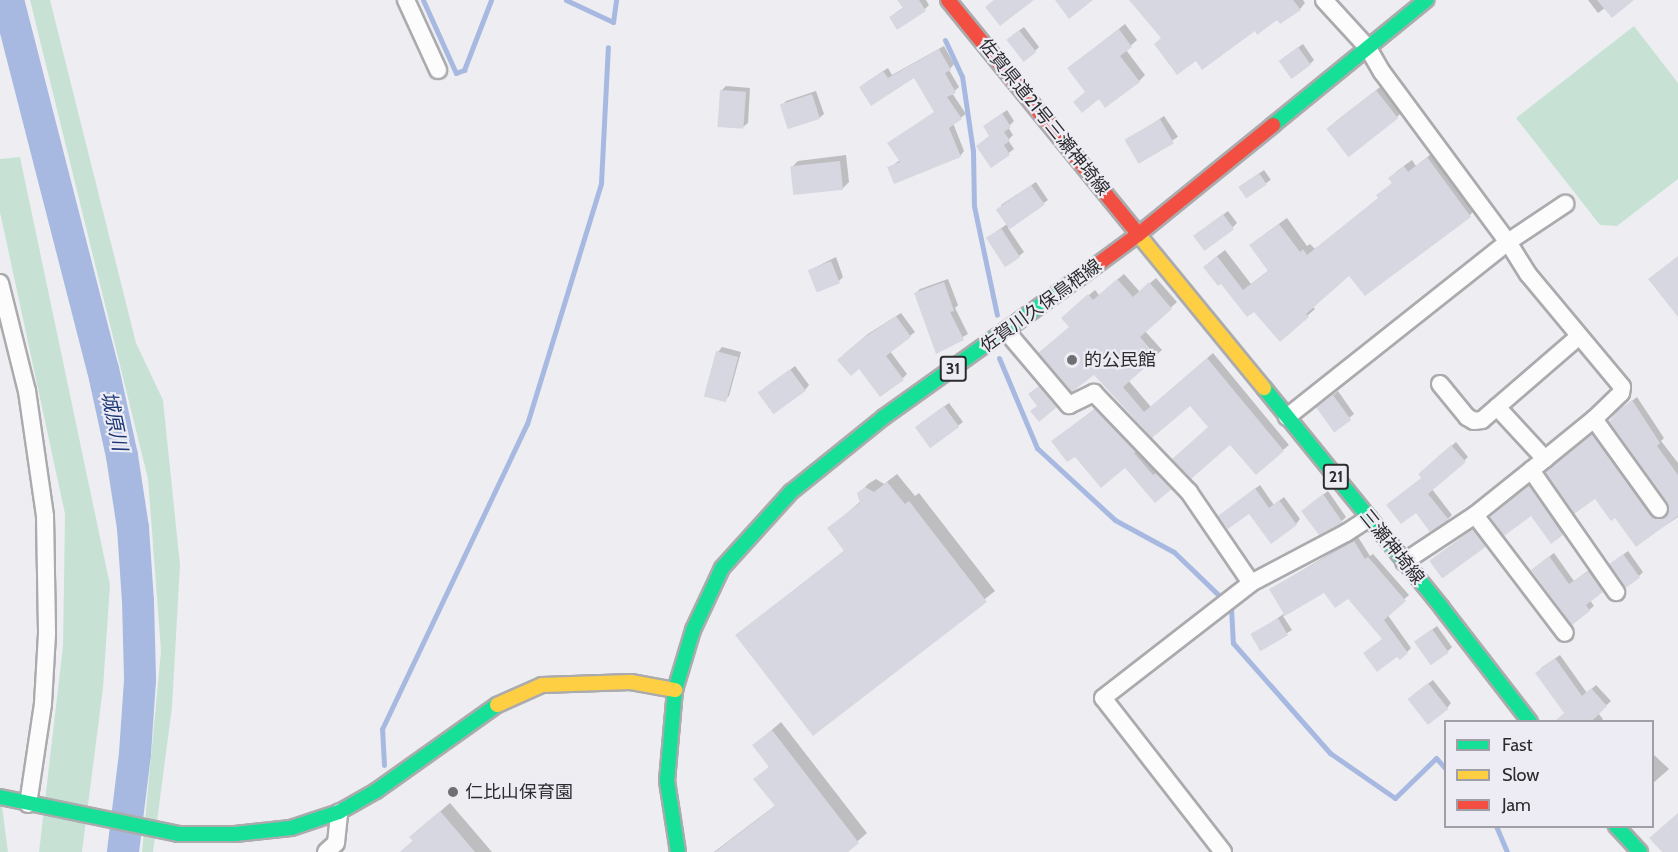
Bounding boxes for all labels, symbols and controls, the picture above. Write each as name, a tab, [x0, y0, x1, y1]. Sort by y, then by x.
street label: 佐賀県道21号三瀬神埼線	[974, 34, 1114, 200]
street label: 佐賀川久保鳥栖線	[976, 255, 1106, 357]
place label: 的公民館	[1084, 349, 1156, 371]
marker: 的公民館	[1065, 353, 1079, 367]
road number: 31	[940, 356, 966, 382]
water label: 城原川	[96, 389, 132, 453]
road number: 21	[1322, 464, 1350, 490]
street label: 三瀬神埼線	[1355, 505, 1429, 589]
legend	[1444, 720, 1654, 828]
text: Fast	[1502, 734, 1533, 756]
text: Slow	[1502, 764, 1539, 786]
place label: 仁比山保育園	[465, 781, 573, 803]
marker: 仁比山保育園	[446, 785, 460, 799]
text: Jam	[1502, 794, 1531, 816]

